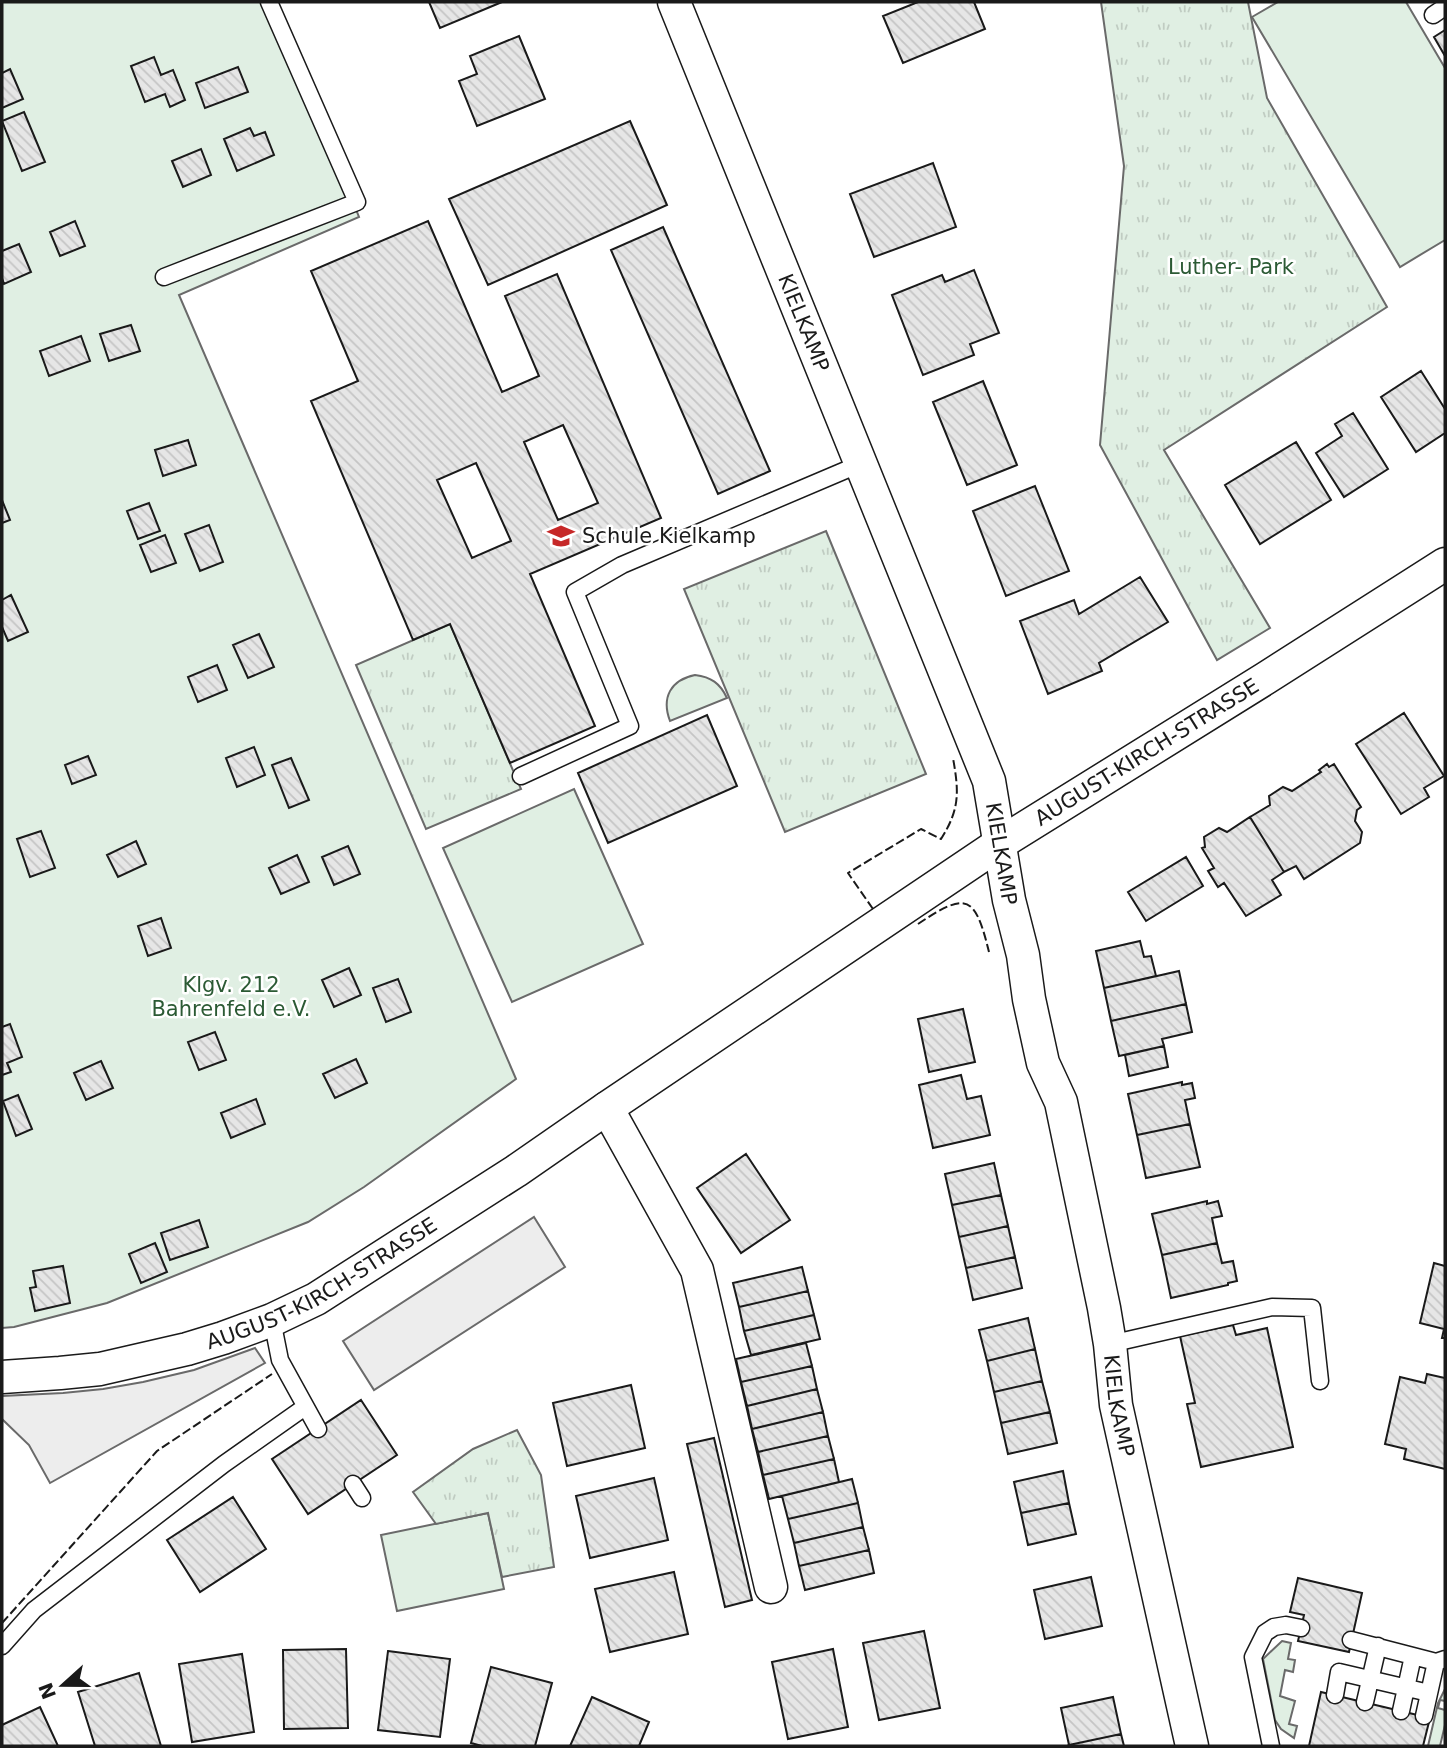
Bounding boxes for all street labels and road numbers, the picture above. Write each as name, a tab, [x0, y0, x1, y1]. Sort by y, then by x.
street label: KIELKAMP	[773, 270, 834, 375]
street label: AUGUST-KIRCH-STRASSE	[1030, 674, 1263, 831]
street label: KIELKAMP	[981, 801, 1022, 907]
street label: AUGUST-KIRCH-STRASSE	[203, 1213, 442, 1354]
street label: KIELKAMP	[1099, 1353, 1139, 1459]

